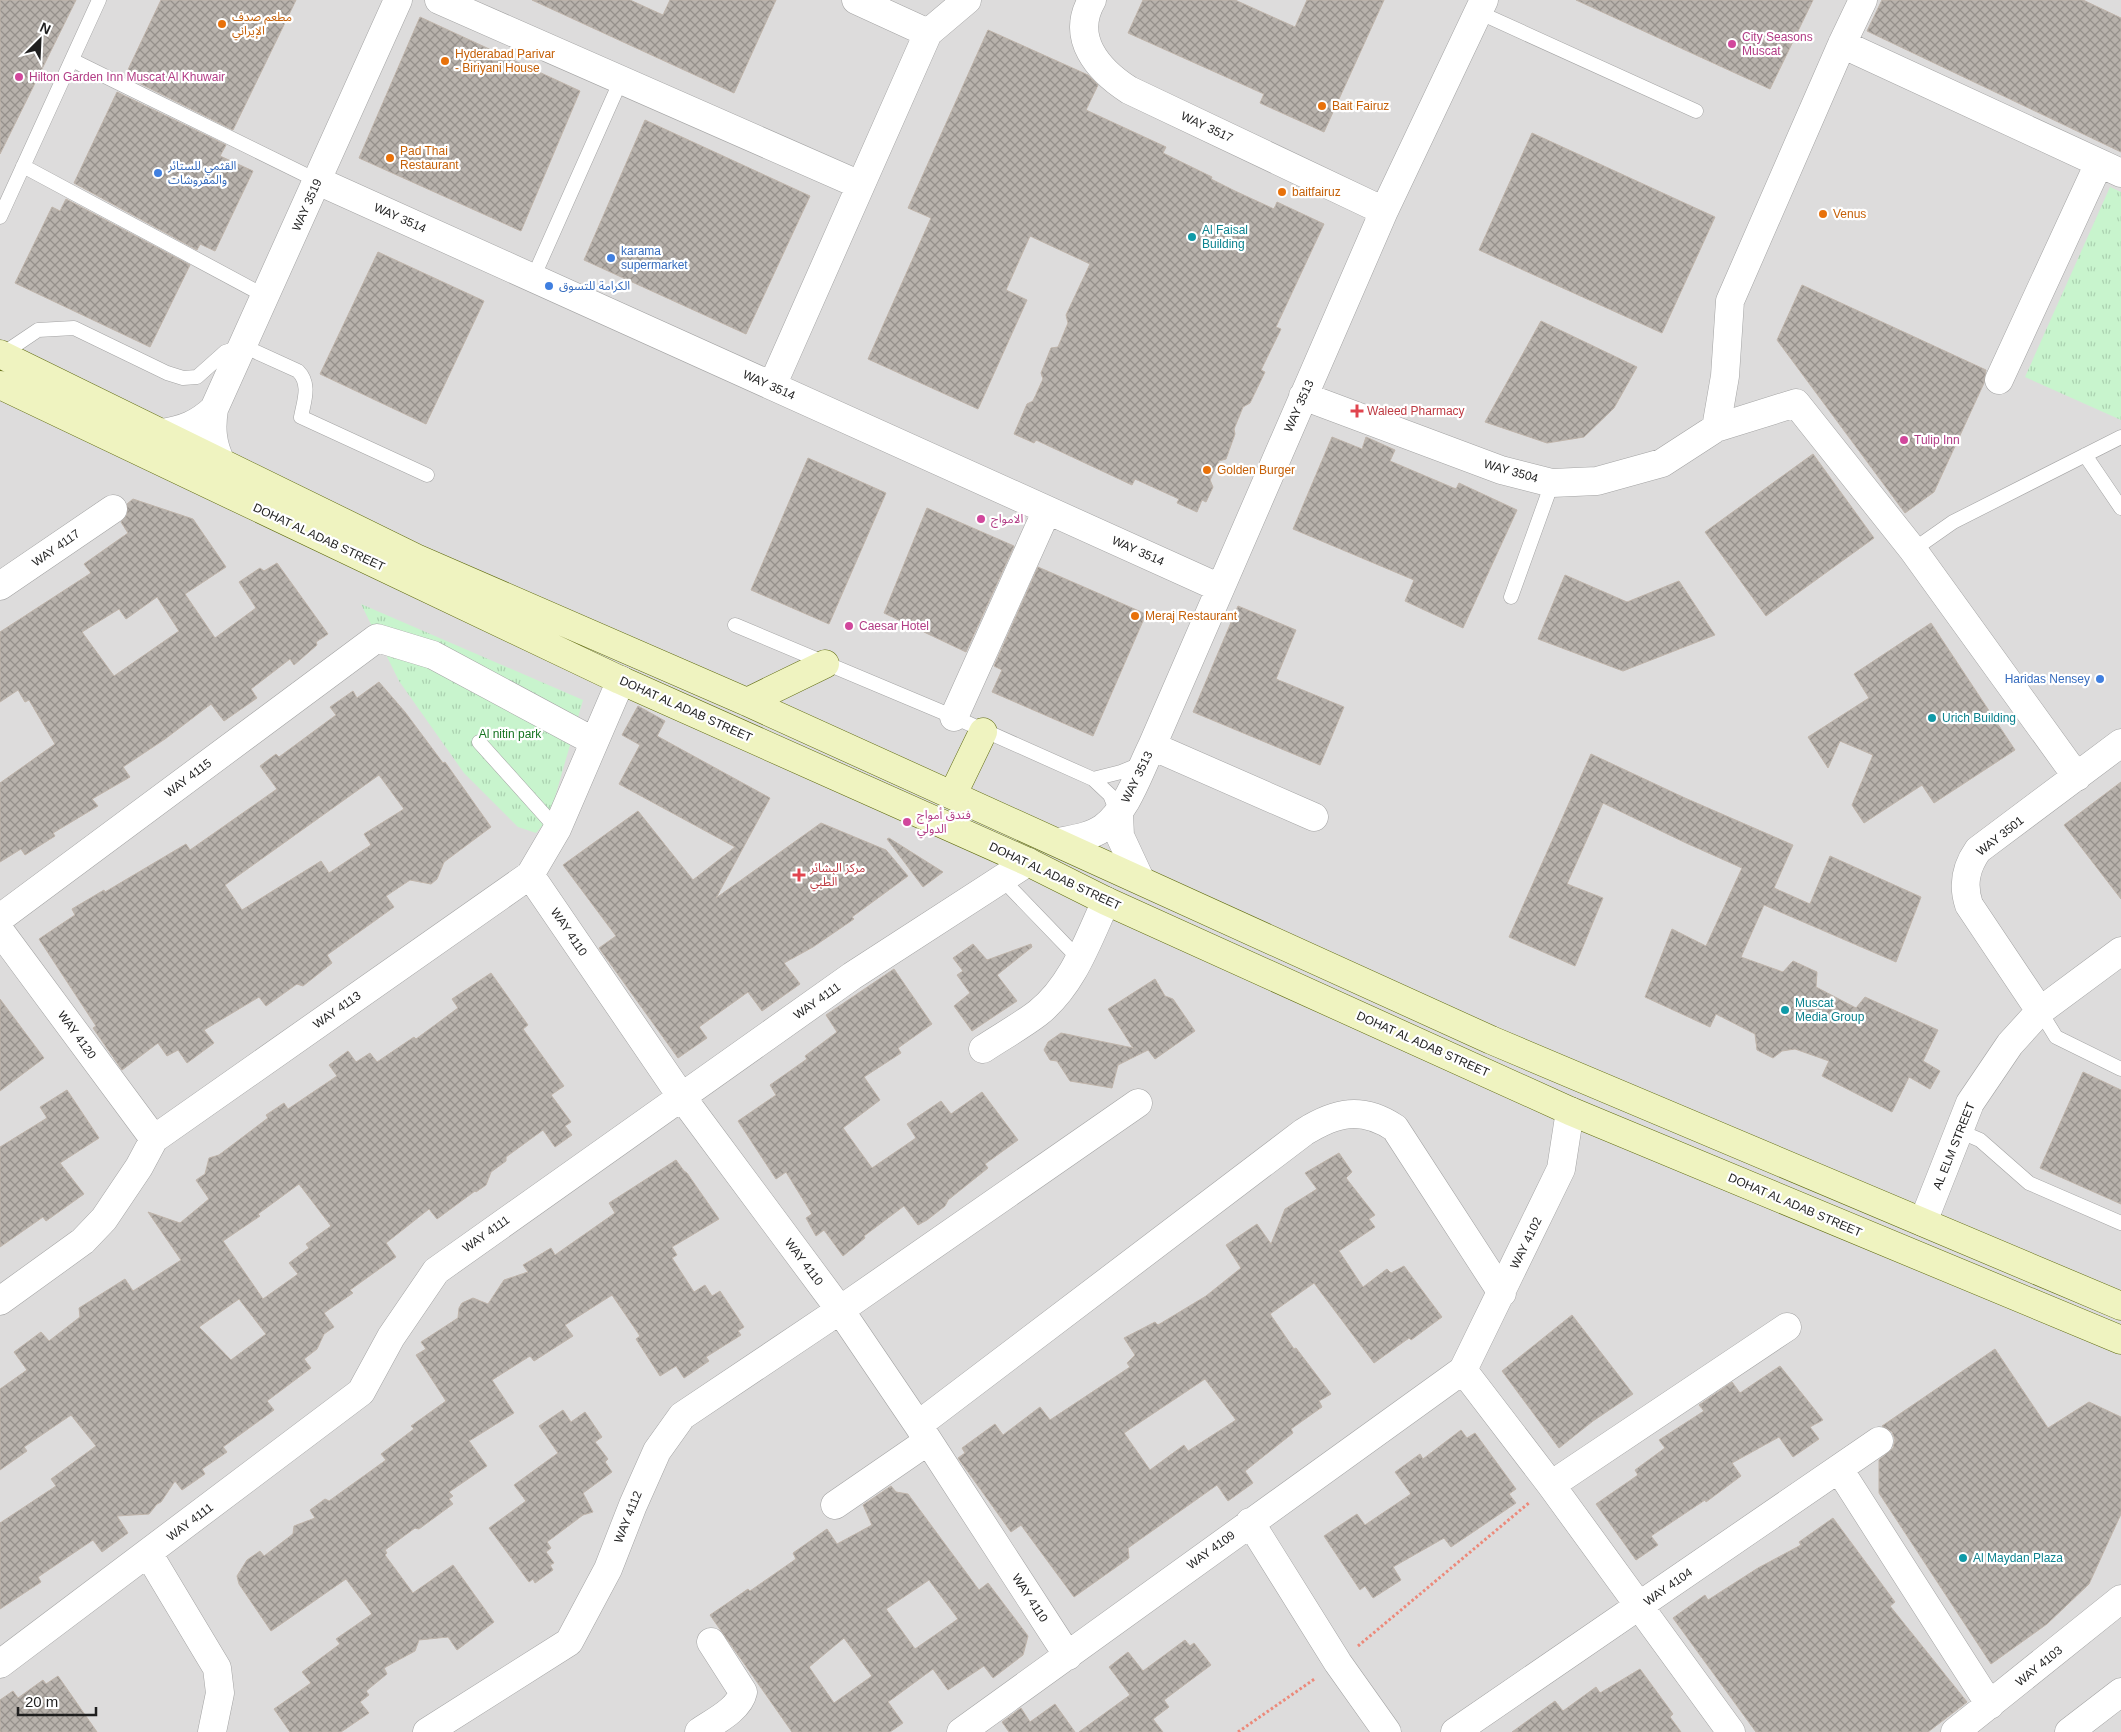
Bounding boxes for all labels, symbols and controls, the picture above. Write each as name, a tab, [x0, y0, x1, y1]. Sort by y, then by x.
place label: مطعم صدف الإيراني	[232, 10, 292, 41]
north arrow	[15, 15, 65, 65]
marker: مطعم صدف الإيراني	[216, 18, 228, 30]
text: N	[37, 19, 53, 37]
place label: City Seasons Muscat	[1742, 30, 1813, 58]
marker: City Seasons Muscat	[1726, 38, 1738, 50]
place label: Hyderabad Parivar - Biriyani House	[455, 47, 555, 75]
marker: Hyderabad Parivar - Biriyani House	[439, 55, 451, 67]
place label: Hilton Garden Inn Muscat Al Khuwair	[29, 70, 225, 84]
marker: Hilton Garden Inn Muscat Al Khuwair	[13, 71, 25, 83]
place label: Bait Fairuz	[1332, 99, 1389, 113]
marker: Bait Fairuz	[1316, 100, 1328, 112]
street label: WAY 3517	[1179, 109, 1236, 145]
place label: Pad Thai Restaurant	[400, 144, 459, 172]
marker: Pad Thai Restaurant	[384, 152, 396, 164]
place label: القثمي للستائر والمفروشات	[167, 159, 237, 187]
marker: القثمي للستائر والمفروشات	[152, 167, 164, 179]
street label: WAY 3519	[289, 176, 325, 233]
place label: baitfairuz	[1292, 185, 1341, 199]
marker: baitfairuz	[1276, 186, 1288, 198]
street label: WAY 3514	[372, 200, 429, 236]
place label: Venus	[1833, 207, 1866, 221]
marker: Venus	[1817, 208, 1829, 220]
place label: Al Faisal Building	[1202, 223, 1248, 251]
marker: Al Faisal Building	[1186, 231, 1198, 243]
place label: karama supermarket	[621, 244, 688, 272]
marker: karama supermarket	[605, 252, 617, 264]
place label: الكرامة للتسوق	[559, 279, 630, 293]
marker: الكرامة للتسوق	[543, 280, 555, 292]
street label: WAY 3514	[741, 367, 798, 403]
street label: WAY 3513	[1281, 377, 1317, 434]
place label: Waleed Pharmacy	[1367, 404, 1465, 418]
marker: Waleed Pharmacy	[1351, 405, 1363, 417]
place label: Tulip Inn	[1914, 433, 1960, 447]
marker: Tulip Inn	[1898, 434, 1910, 446]
street label: WAY 3504	[1482, 457, 1540, 486]
place label: Golden Burger	[1217, 463, 1295, 477]
marker: Golden Burger	[1201, 464, 1213, 476]
street label: DOHAT AL ADAB STREET	[251, 500, 388, 574]
place label: الامواج	[991, 512, 1023, 528]
marker: الامواج	[975, 513, 987, 525]
street label: WAY 4117	[29, 526, 83, 569]
street label: WAY 3514	[1110, 533, 1167, 569]
place label: Meraj Restaurant	[1145, 609, 1238, 623]
marker: Meraj Restaurant	[1129, 610, 1141, 622]
place label: Caesar Hotel	[859, 619, 929, 633]
marker: Caesar Hotel	[843, 620, 855, 632]
place label: Haridas Nensey	[2005, 672, 2090, 686]
street label: DOHAT AL ADAB STREET	[617, 673, 755, 745]
marker: Haridas Nensey	[2094, 673, 2106, 685]
place label: Urich Building	[1942, 711, 2016, 725]
marker: Urich Building	[1926, 712, 1938, 724]
park label: Al nitin park	[479, 727, 542, 741]
street label: WAY 3513	[1118, 749, 1156, 805]
street label: WAY 4115	[162, 756, 214, 800]
place label: فندق أمواج الدولي	[917, 807, 971, 839]
street label: WAY 3501	[1974, 813, 2027, 859]
marker: فندق أمواج الدولي	[901, 816, 913, 828]
street label: DOHAT AL ADAB STREET	[987, 839, 1124, 913]
place label: مركز البشائر الطبي	[809, 861, 865, 892]
marker: مركز البشائر الطبي	[792, 868, 806, 882]
street label: WAY 4110	[548, 905, 590, 959]
street label: WAY 4111	[791, 980, 843, 1022]
street label: WAY 4113	[310, 988, 364, 1031]
place label: Muscat Media Group	[1795, 996, 1865, 1024]
marker: Muscat Media Group	[1779, 1004, 1791, 1016]
street label: WAY 4120	[55, 1008, 99, 1062]
street label: DOHAT AL ADAB STREET	[1354, 1008, 1492, 1080]
street label: AL ELM STREET	[1930, 1100, 1978, 1192]
street label: DOHAT AL ADAB STREET	[1726, 1170, 1865, 1240]
street label: WAY 4111	[460, 1213, 512, 1255]
street label: WAY 4102	[1507, 1215, 1545, 1271]
street label: WAY 4110	[782, 1236, 826, 1288]
street label: WAY 4112	[611, 1489, 645, 1545]
street label: WAY 4111	[164, 1500, 216, 1544]
street label: WAY 4109	[1184, 1528, 1238, 1572]
place label: Al Maydan Plaza	[1973, 1551, 2063, 1565]
marker: Al Maydan Plaza	[1957, 1552, 1969, 1564]
street label: WAY 4104	[1641, 1565, 1695, 1609]
street label: WAY 4110	[1009, 1571, 1051, 1625]
street label: WAY 4103	[2013, 1643, 2065, 1689]
scale bar	[18, 1684, 95, 1716]
text: 20 m	[25, 1693, 58, 1710]

